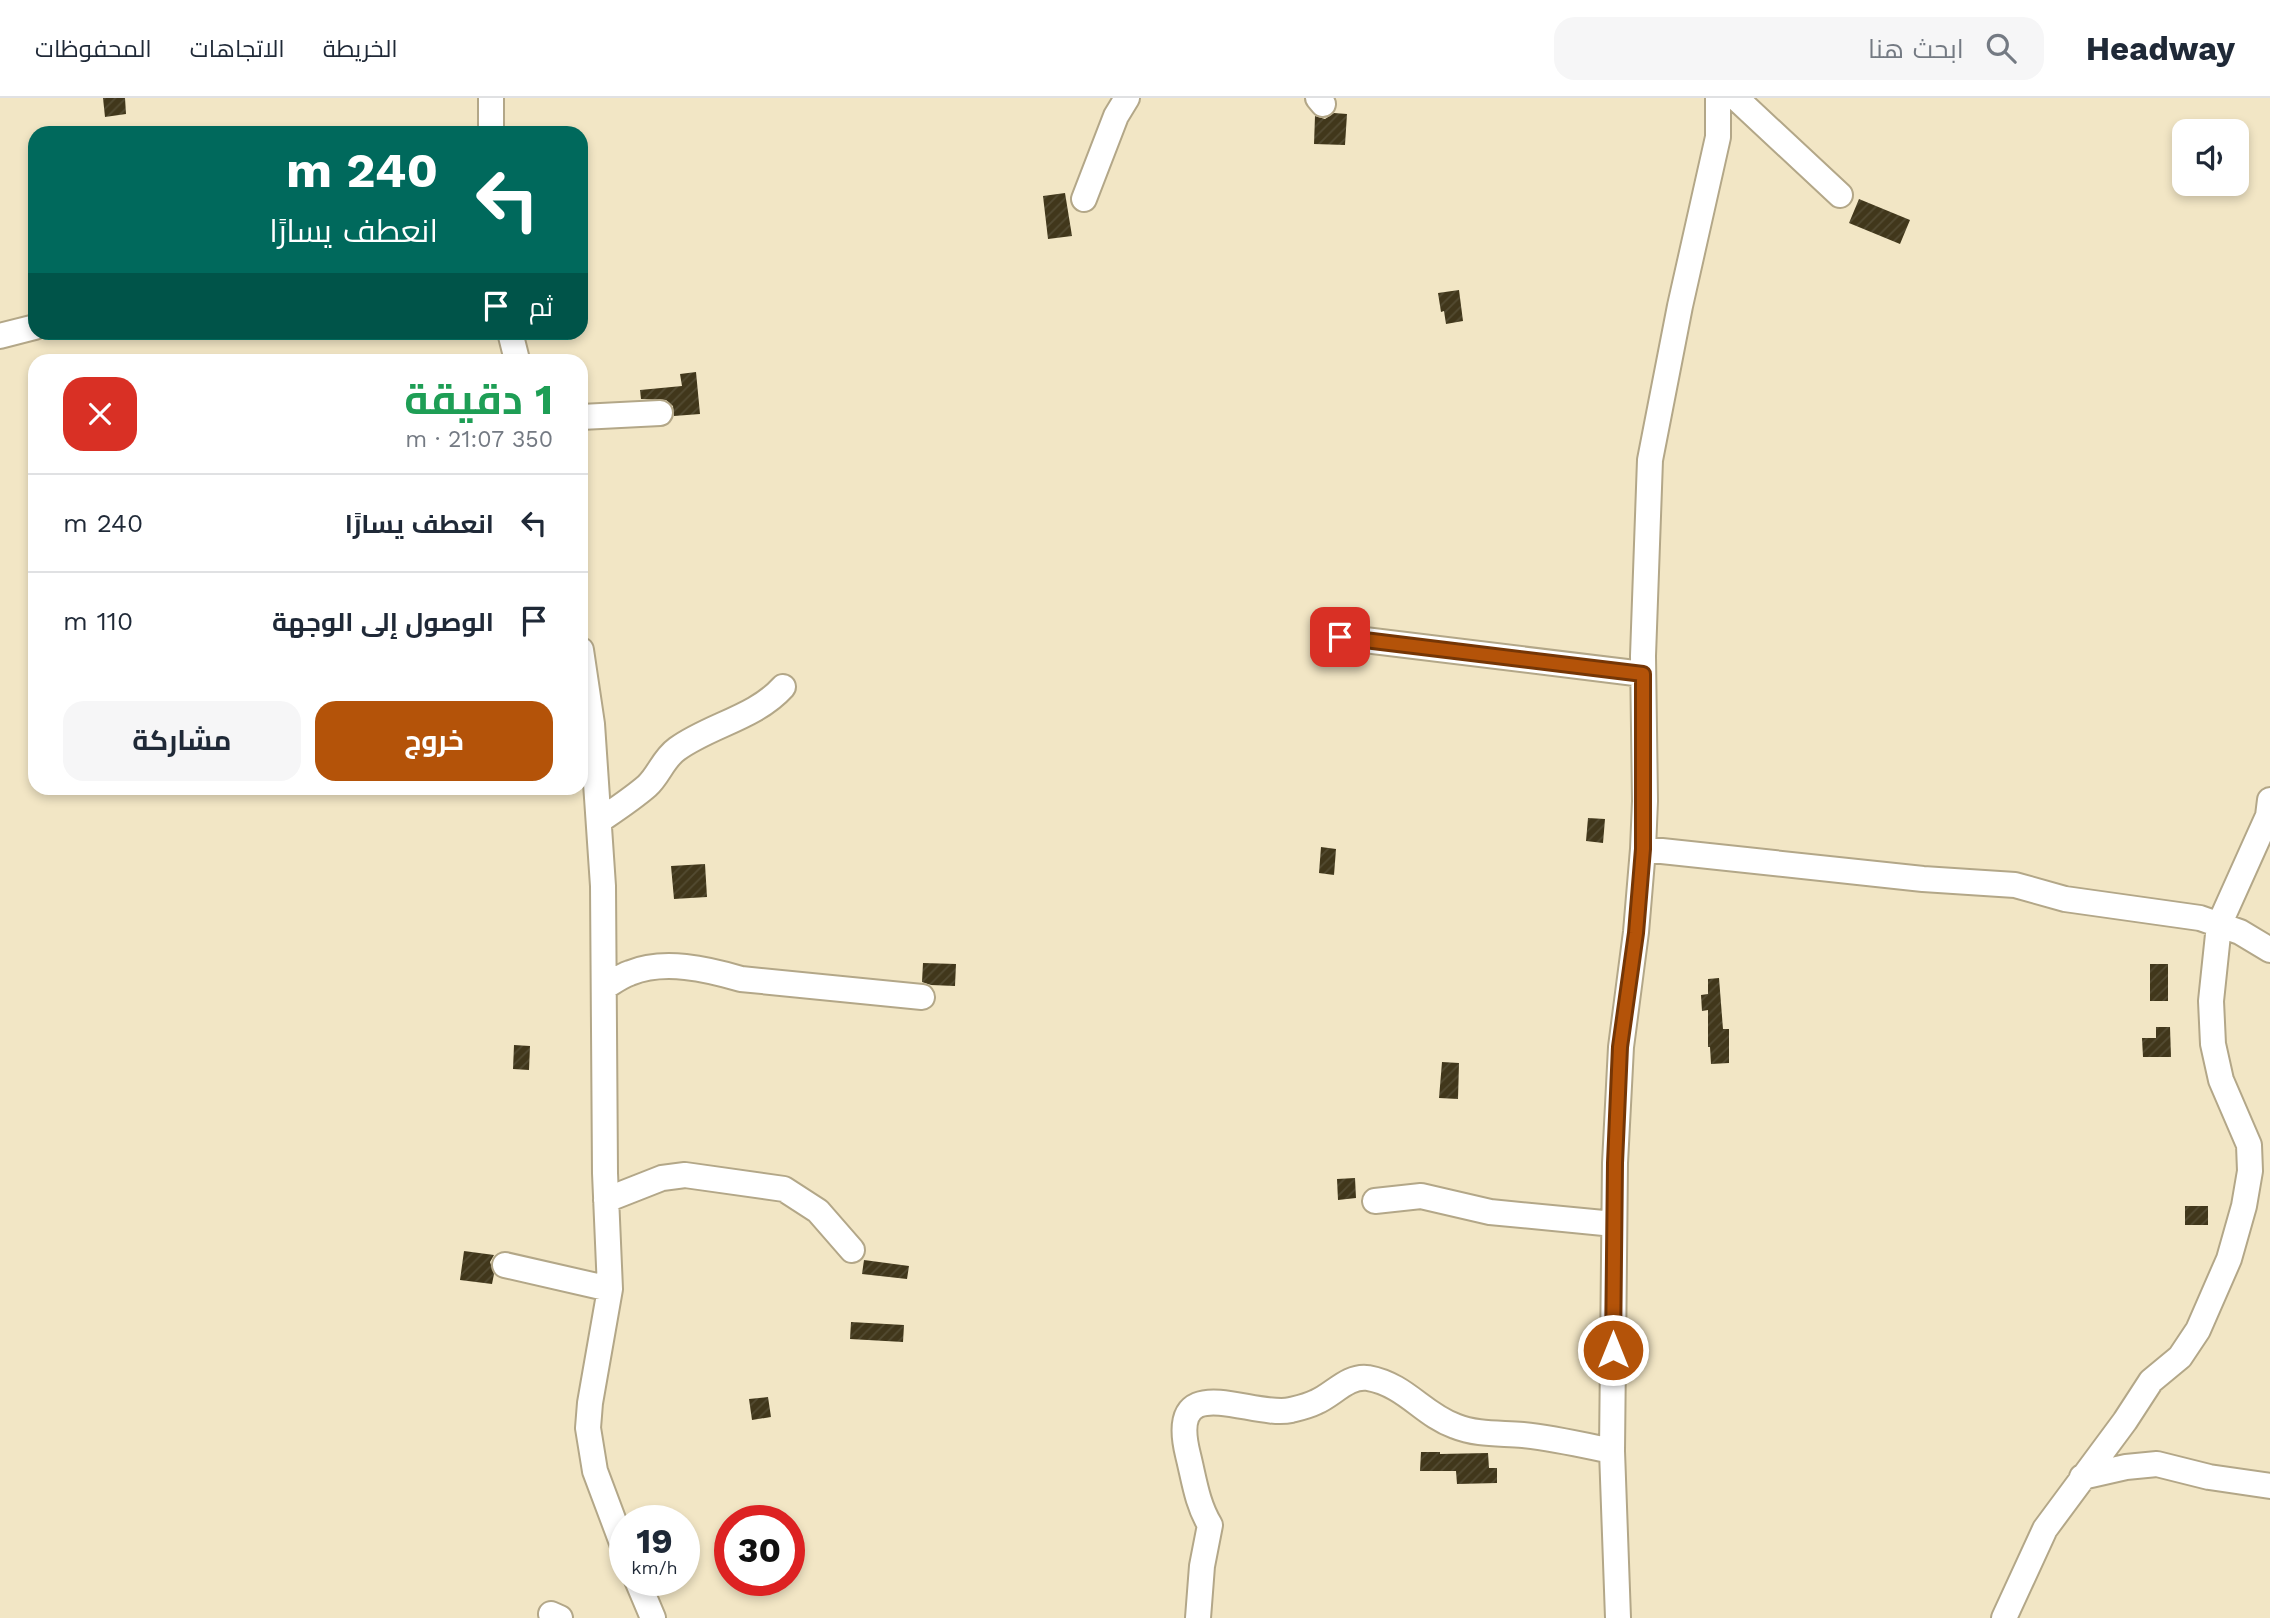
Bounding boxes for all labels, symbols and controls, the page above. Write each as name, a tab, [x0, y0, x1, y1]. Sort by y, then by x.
search box	[1554, 17, 2044, 80]
icon: search	[1982, 29, 2020, 67]
text: Headway	[2086, 29, 2235, 68]
text: ابحث هنا	[1868, 34, 1964, 64]
text: المحفوظات	[35, 35, 152, 63]
text: الاتجاهات	[190, 35, 285, 63]
text: الخريطة	[323, 35, 398, 63]
map controls	[2172, 119, 2249, 196]
button: sound	[2172, 119, 2249, 196]
text: 240 m	[286, 141, 438, 199]
icon: left	[462, 154, 553, 245]
text: انعطف يسارًا	[269, 212, 438, 250]
icon: arrive	[477, 287, 515, 325]
text: ثم	[529, 292, 553, 322]
text: 1 دقيقة	[404, 375, 553, 424]
button: close	[63, 377, 137, 451]
text: 350 m · 21:07	[405, 426, 553, 453]
icon: left	[515, 504, 553, 542]
text: 240 m	[63, 508, 143, 538]
text: انعطف يسارًا	[345, 509, 494, 539]
icon: arrive	[515, 602, 553, 640]
text: 110 m	[63, 606, 133, 636]
text: الوصول إلى الوجهة	[272, 607, 494, 637]
pin	[1310, 607, 1370, 667]
icon: arrive	[1321, 618, 1359, 656]
button: مشاركة	[63, 701, 301, 781]
button: خروج	[315, 701, 553, 781]
position arrow	[1576, 1313, 1650, 1387]
speed limit sign: 30	[714, 1505, 805, 1596]
text: 19	[636, 1520, 673, 1562]
text: km/h	[631, 1557, 678, 1578]

